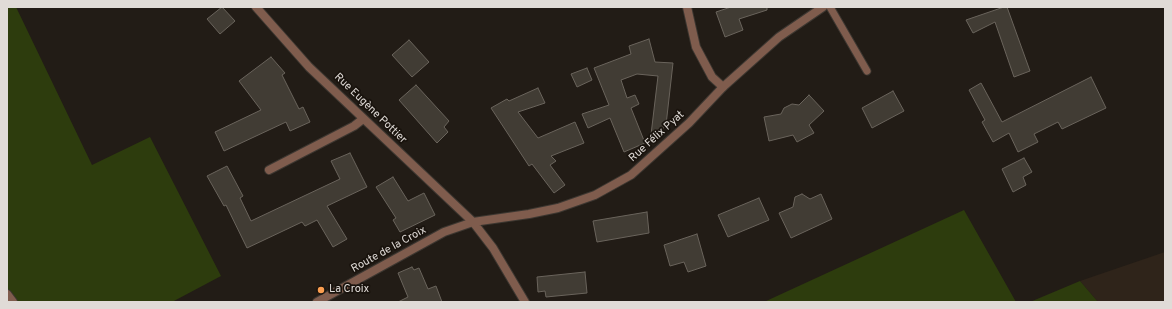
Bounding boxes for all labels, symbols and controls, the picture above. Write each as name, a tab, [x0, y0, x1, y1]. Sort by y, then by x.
street label: Rue Eugène Pottier	[331, 71, 409, 147]
street label: Rue Félix Pyat	[627, 109, 687, 165]
street label: Route de la Croix	[349, 224, 429, 276]
place label: La Croix	[329, 283, 369, 297]
marker: La Croix	[316, 285, 326, 295]

